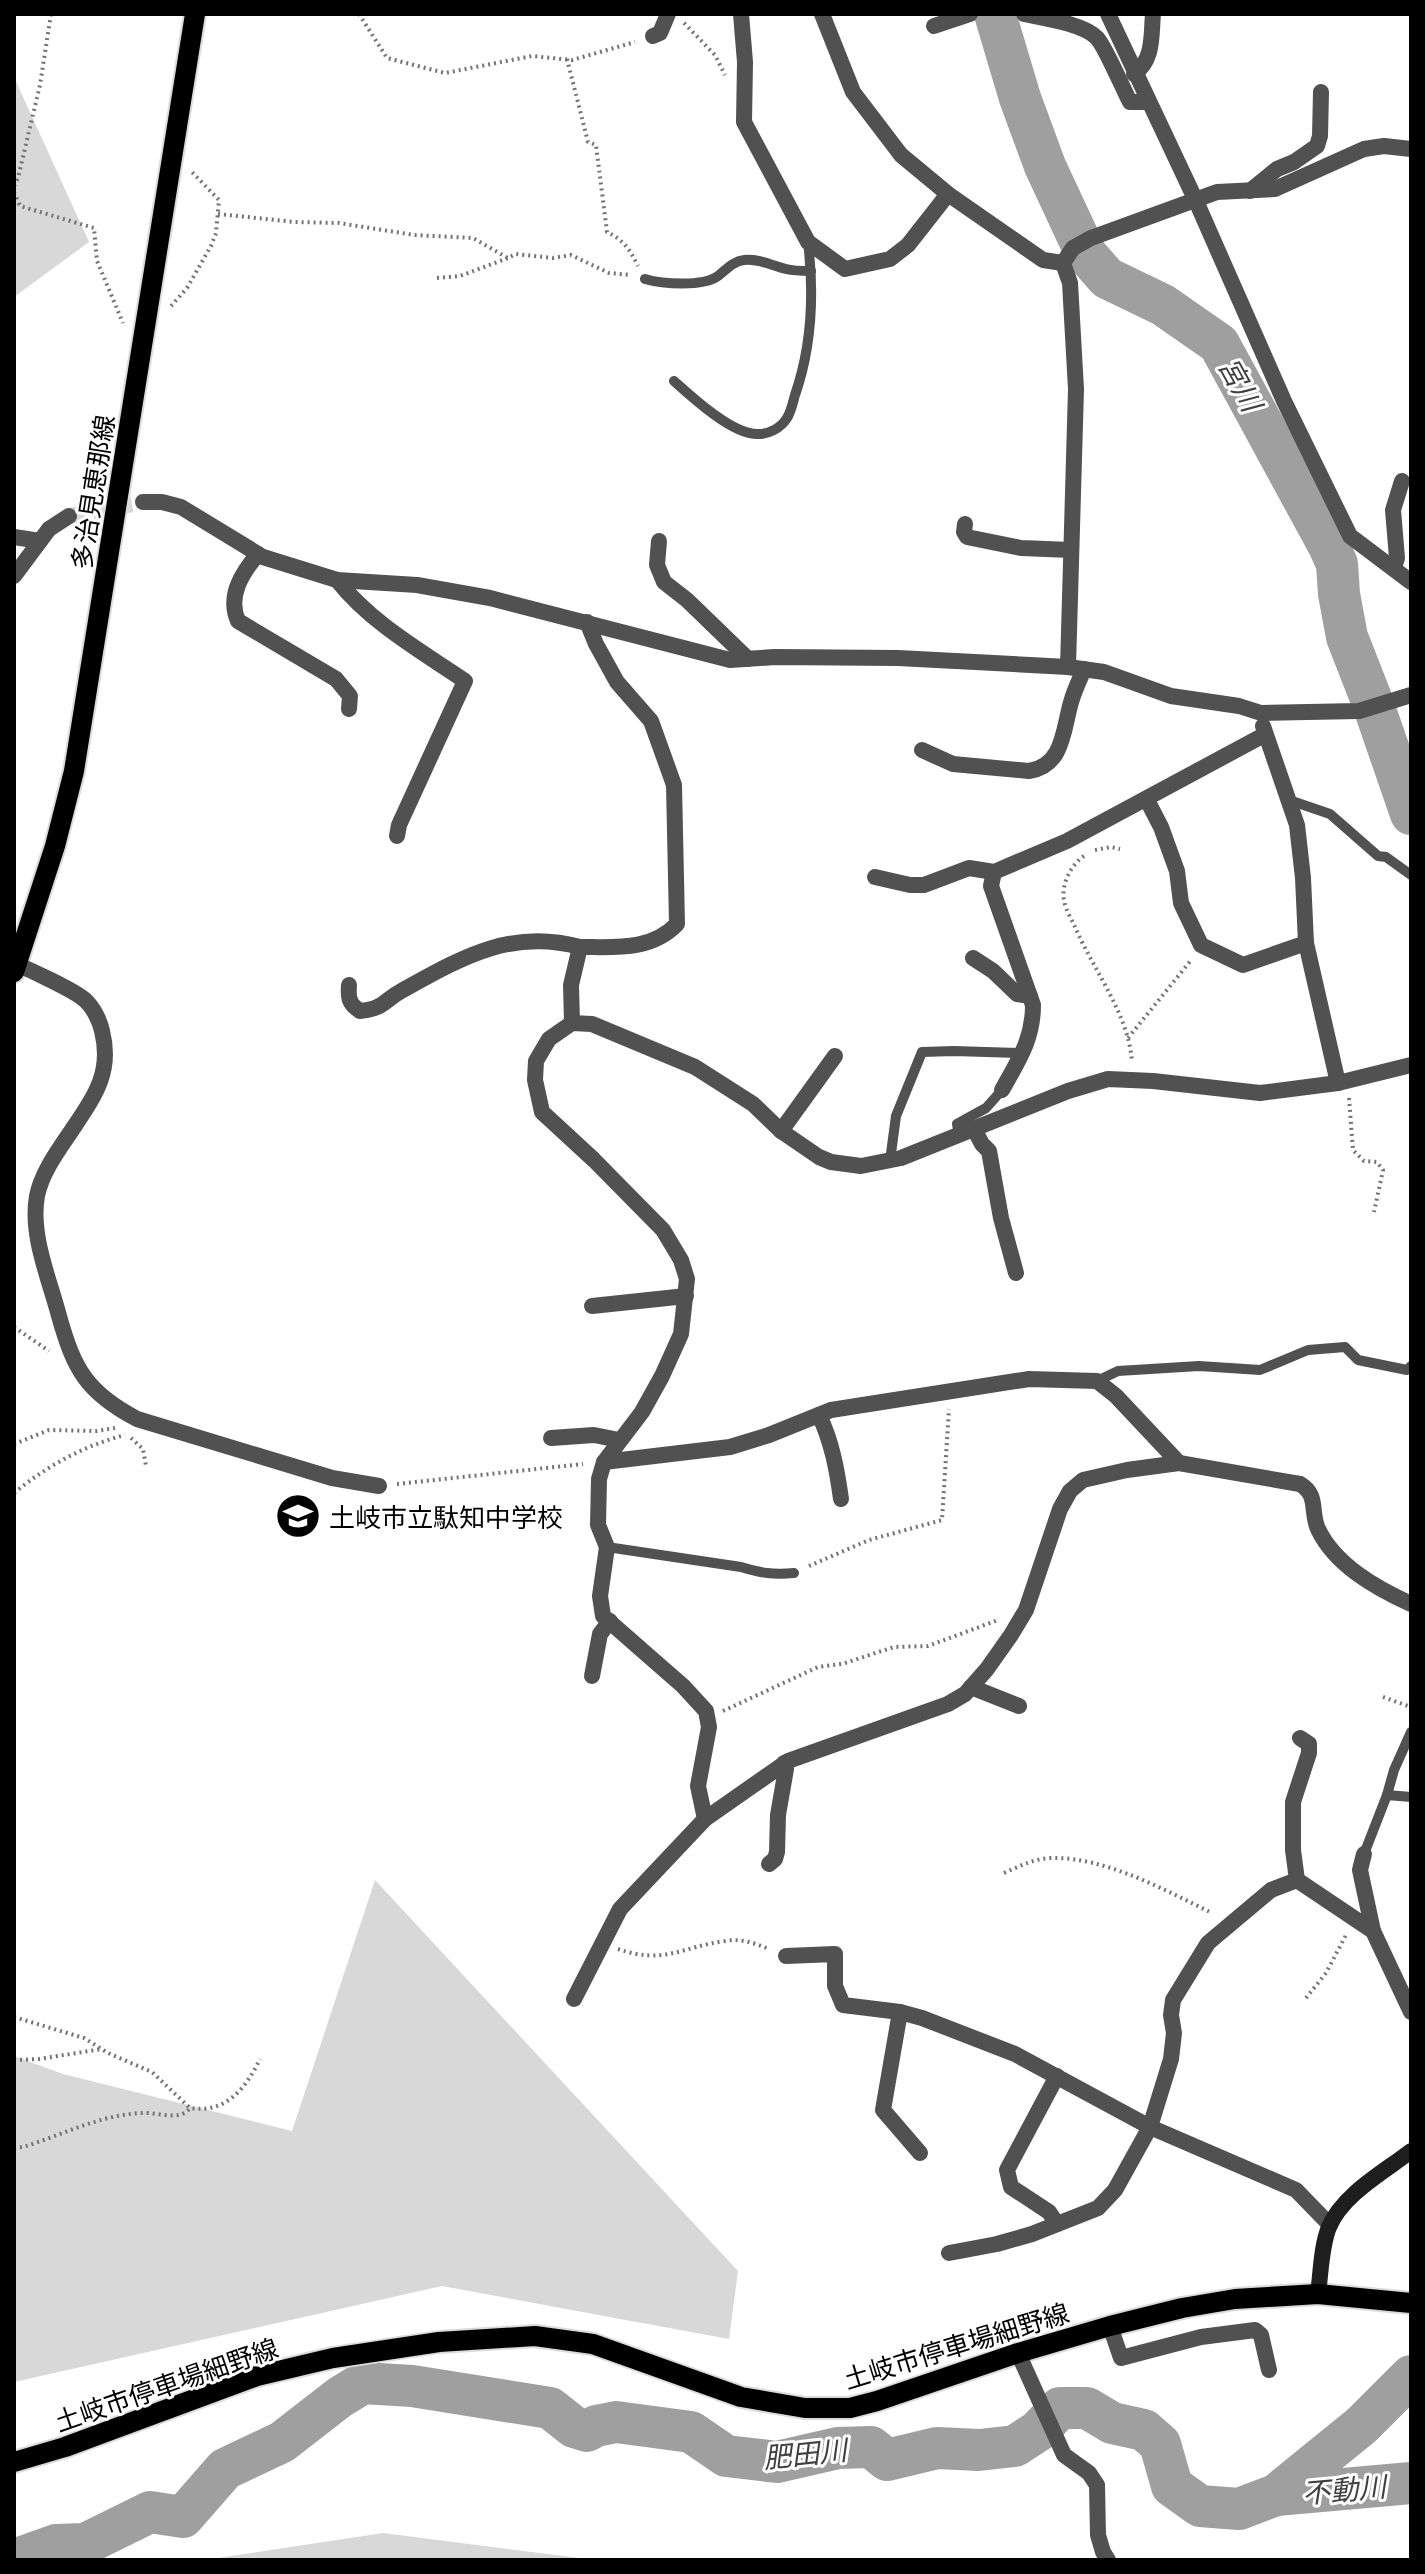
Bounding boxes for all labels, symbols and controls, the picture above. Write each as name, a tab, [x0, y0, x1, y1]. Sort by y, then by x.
water label: 宮川	[1213, 351, 1271, 419]
street label: 多治見恵那線	[64, 413, 120, 571]
school or university icon: 土岐市立駄知中学校	[274, 1492, 322, 1540]
place label: 土岐市立駄知中学校	[329, 1501, 563, 1532]
street label: 土岐市停車場細野線	[840, 2296, 1072, 2394]
street label: 土岐市停車場細野線	[50, 2331, 282, 2437]
water label: 肥田川	[761, 2431, 852, 2474]
water label: 不動川	[1301, 2468, 1390, 2510]

